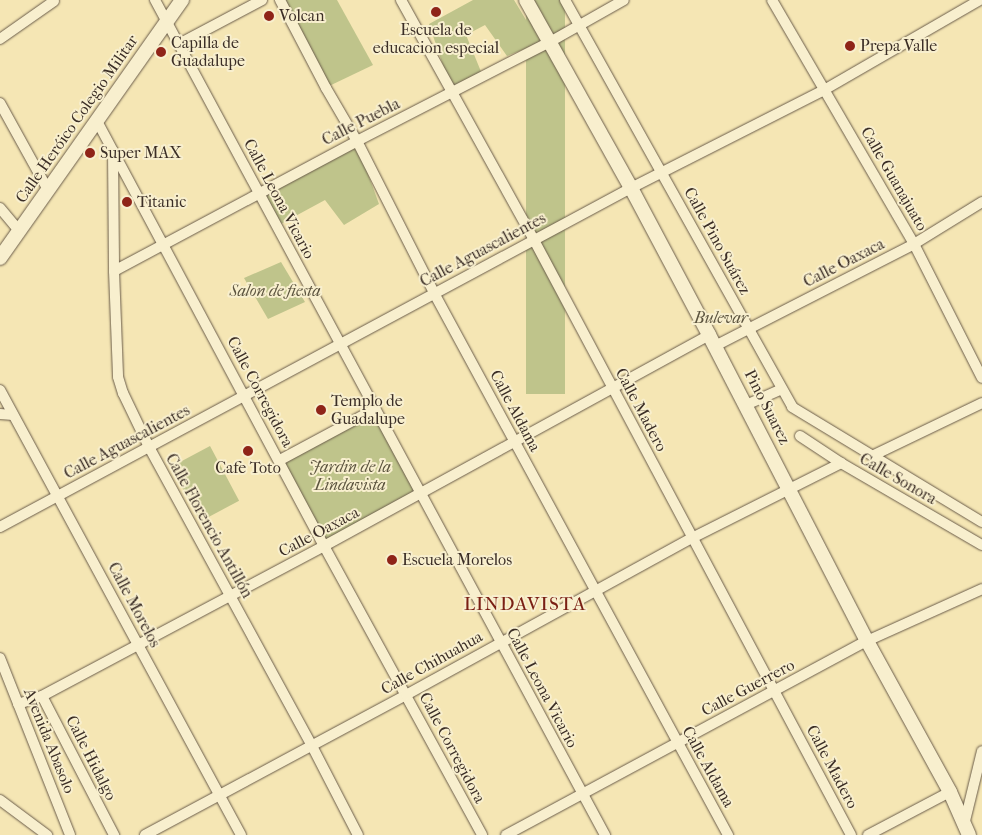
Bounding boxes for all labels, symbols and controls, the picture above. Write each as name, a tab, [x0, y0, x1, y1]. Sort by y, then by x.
place label: Volcan	[279, 6, 325, 26]
marker: Escuela de educacion especial	[430, 6, 442, 18]
marker: Volcan	[263, 10, 275, 22]
place label: Escuela de educacion especial	[373, 20, 499, 58]
street label: Calle Heróico Colegio Militar	[12, 31, 142, 207]
place label: Capilla de Guadalupe	[171, 33, 245, 71]
place label: Prepa Valle	[860, 36, 937, 56]
marker: Prepa Valle	[844, 40, 856, 52]
marker: Capilla de Guadalupe	[155, 46, 167, 58]
street label: Calle Puebla	[319, 94, 403, 150]
street label: Calle Guanajuato	[856, 123, 932, 235]
street label: Calle Leona Vicario	[239, 136, 319, 262]
place label: Super MAX	[100, 143, 182, 163]
marker: Super MAX	[84, 147, 96, 159]
street label: Calle Pino Suárez	[680, 184, 754, 298]
place label: Titanic	[137, 192, 186, 212]
marker: Titanic	[121, 196, 133, 208]
street label: Calle Aguascalientes	[417, 209, 549, 291]
street label: Calle Oaxaca	[800, 234, 888, 292]
park label: Salon de fiesta	[229, 281, 321, 301]
park label: Bulevar	[694, 308, 748, 328]
street label: Calle Corregidora	[223, 333, 297, 451]
street label: Calle Madero	[611, 365, 671, 455]
street label: Pino Suarez	[740, 366, 794, 448]
street label: Calle Aldama	[485, 367, 545, 455]
place label: Templo de Guadalupe	[331, 391, 405, 429]
street label: Calle Aguascalientes	[61, 401, 193, 483]
marker: Templo de Guadalupe	[315, 404, 327, 416]
marker: Cafe Toto	[242, 445, 254, 457]
street label: Calle Sonora	[856, 449, 940, 509]
street label: Calle Florencio Antillón	[161, 450, 257, 602]
park label: Jardin de la Lindavista	[309, 457, 391, 495]
place label: Cafe Toto	[215, 458, 281, 478]
street label: Calle Oaxaca	[275, 503, 363, 561]
place label: Escuela Morelos	[402, 550, 512, 570]
marker: Escuela Morelos	[386, 554, 398, 566]
street label: Calle Morelos	[104, 559, 164, 651]
district label: LINDAVISTA	[462, 594, 588, 616]
street label: Calle Leona Vicario	[502, 625, 582, 751]
street label: Calle Chihuahua	[378, 627, 486, 699]
street label: Calle Guerrero	[698, 655, 798, 721]
street label: Avenida Abasolo	[19, 686, 79, 796]
street label: Calle Corregidora	[415, 689, 489, 807]
street label: Calle Hidalgo	[61, 712, 121, 804]
street label: Calle Madero	[802, 722, 862, 812]
street label: Calle Aldama	[678, 723, 738, 811]

